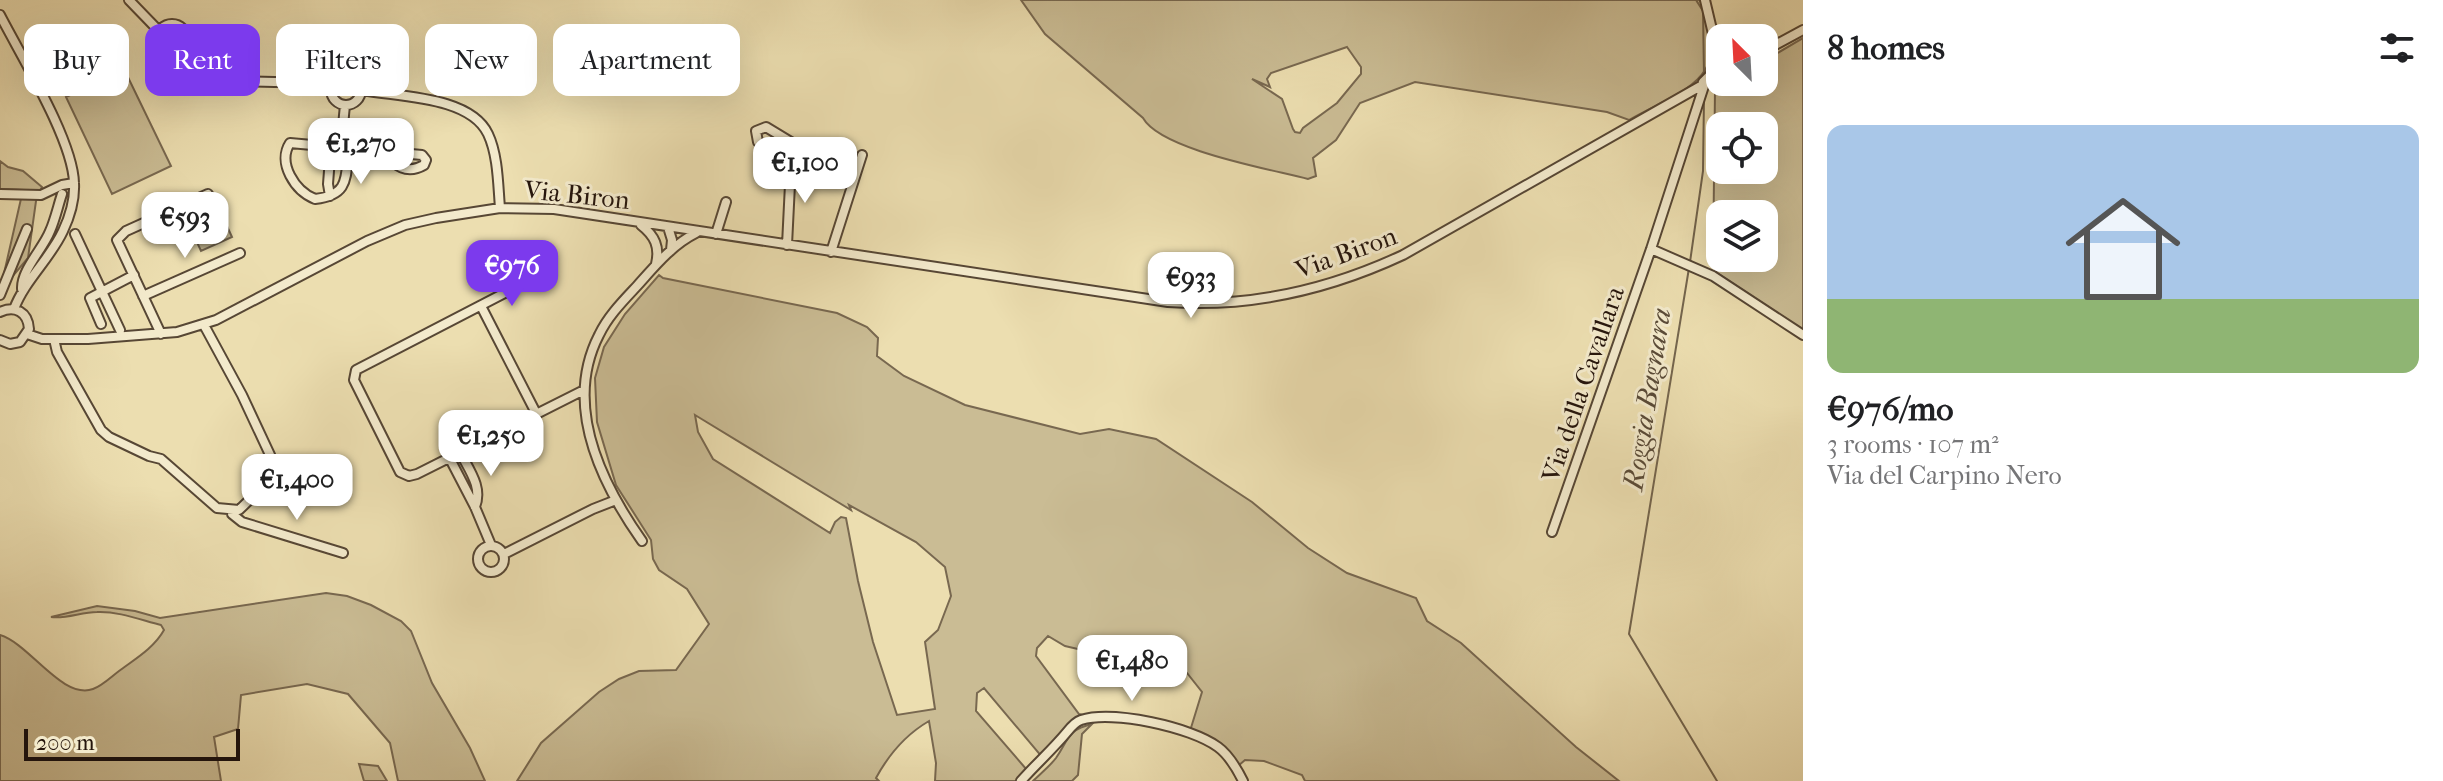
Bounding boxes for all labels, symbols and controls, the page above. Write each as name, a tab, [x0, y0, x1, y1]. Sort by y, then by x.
chip: Buy	[24, 24, 129, 96]
chip: Rent	[145, 24, 260, 96]
chip: Filters	[276, 24, 409, 96]
chip: New	[425, 24, 537, 96]
chip: Apartment	[553, 24, 740, 96]
north arrow	[1706, 24, 1778, 96]
map controls	[1706, 24, 1778, 272]
icon: filters	[2375, 26, 2419, 70]
text: 8 homes	[1827, 28, 1945, 68]
button: locate	[1706, 112, 1778, 184]
pin: €1,270	[296, 118, 426, 186]
text: €1,270	[326, 128, 396, 159]
pin: €1,100	[740, 137, 870, 205]
text: €1,100	[771, 147, 839, 178]
street label: Via Biron	[522, 174, 631, 216]
icon: home	[2051, 177, 2195, 321]
pin: €593	[138, 192, 232, 260]
button: layers	[1706, 200, 1778, 272]
text: €593	[160, 202, 210, 233]
street label: Via Biron	[1290, 220, 1401, 286]
pin: €976	[465, 240, 559, 308]
text: €976	[484, 250, 540, 281]
pin: €933	[1144, 252, 1238, 320]
text: €933	[1166, 262, 1216, 293]
street label: Via della Cavallara	[1535, 281, 1631, 487]
water label: Roggia Bagnara	[1616, 306, 1678, 494]
text: €976/mo	[1827, 389, 1954, 429]
pin: €1,250	[426, 410, 556, 478]
text: €1,250	[457, 420, 525, 451]
text: 3 rooms · 107 m²	[1827, 429, 1999, 460]
pin: €1,400	[232, 454, 362, 522]
text: Via del Carpino Nero	[1827, 460, 2062, 491]
text: €1,400	[260, 464, 334, 495]
pin: €1,480	[1067, 635, 1197, 703]
text: €1,480	[1095, 645, 1169, 676]
scale bar	[24, 725, 240, 761]
text: 200 m	[36, 730, 95, 756]

